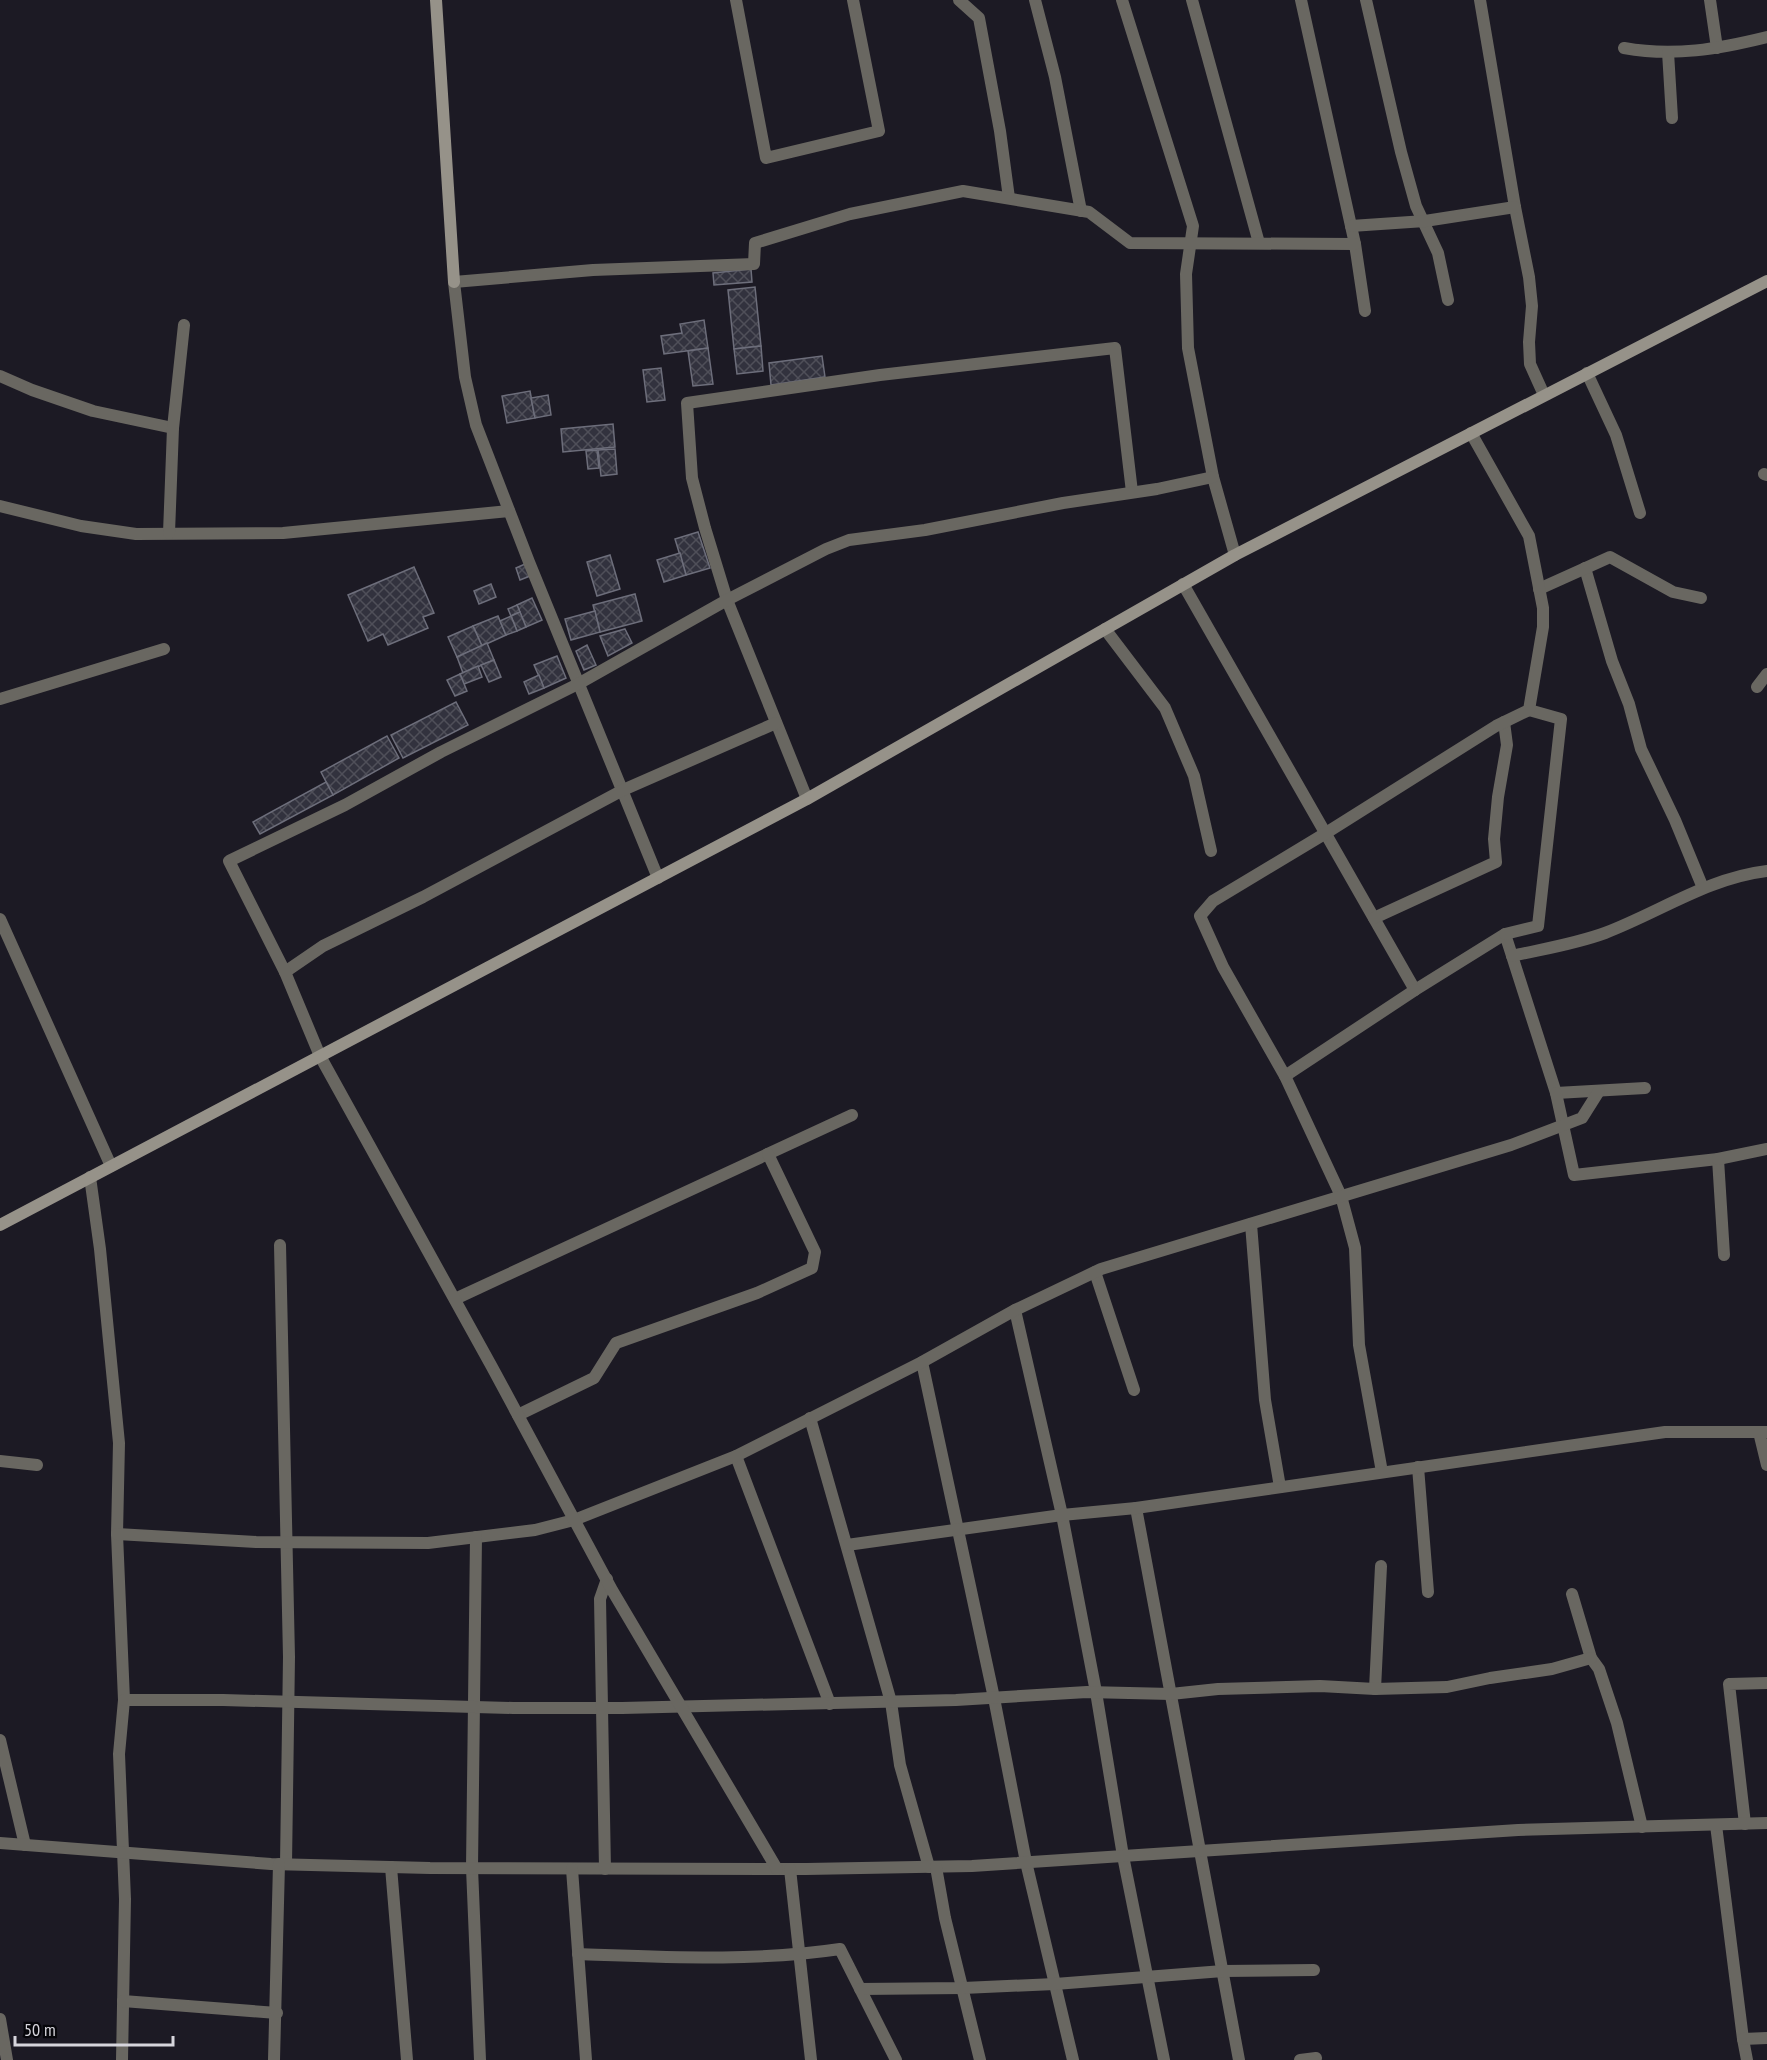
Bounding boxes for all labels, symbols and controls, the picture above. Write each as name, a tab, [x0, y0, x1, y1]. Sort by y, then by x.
scale bar	[15, 2009, 172, 2047]
text: 50 m	[24, 2018, 56, 2041]

